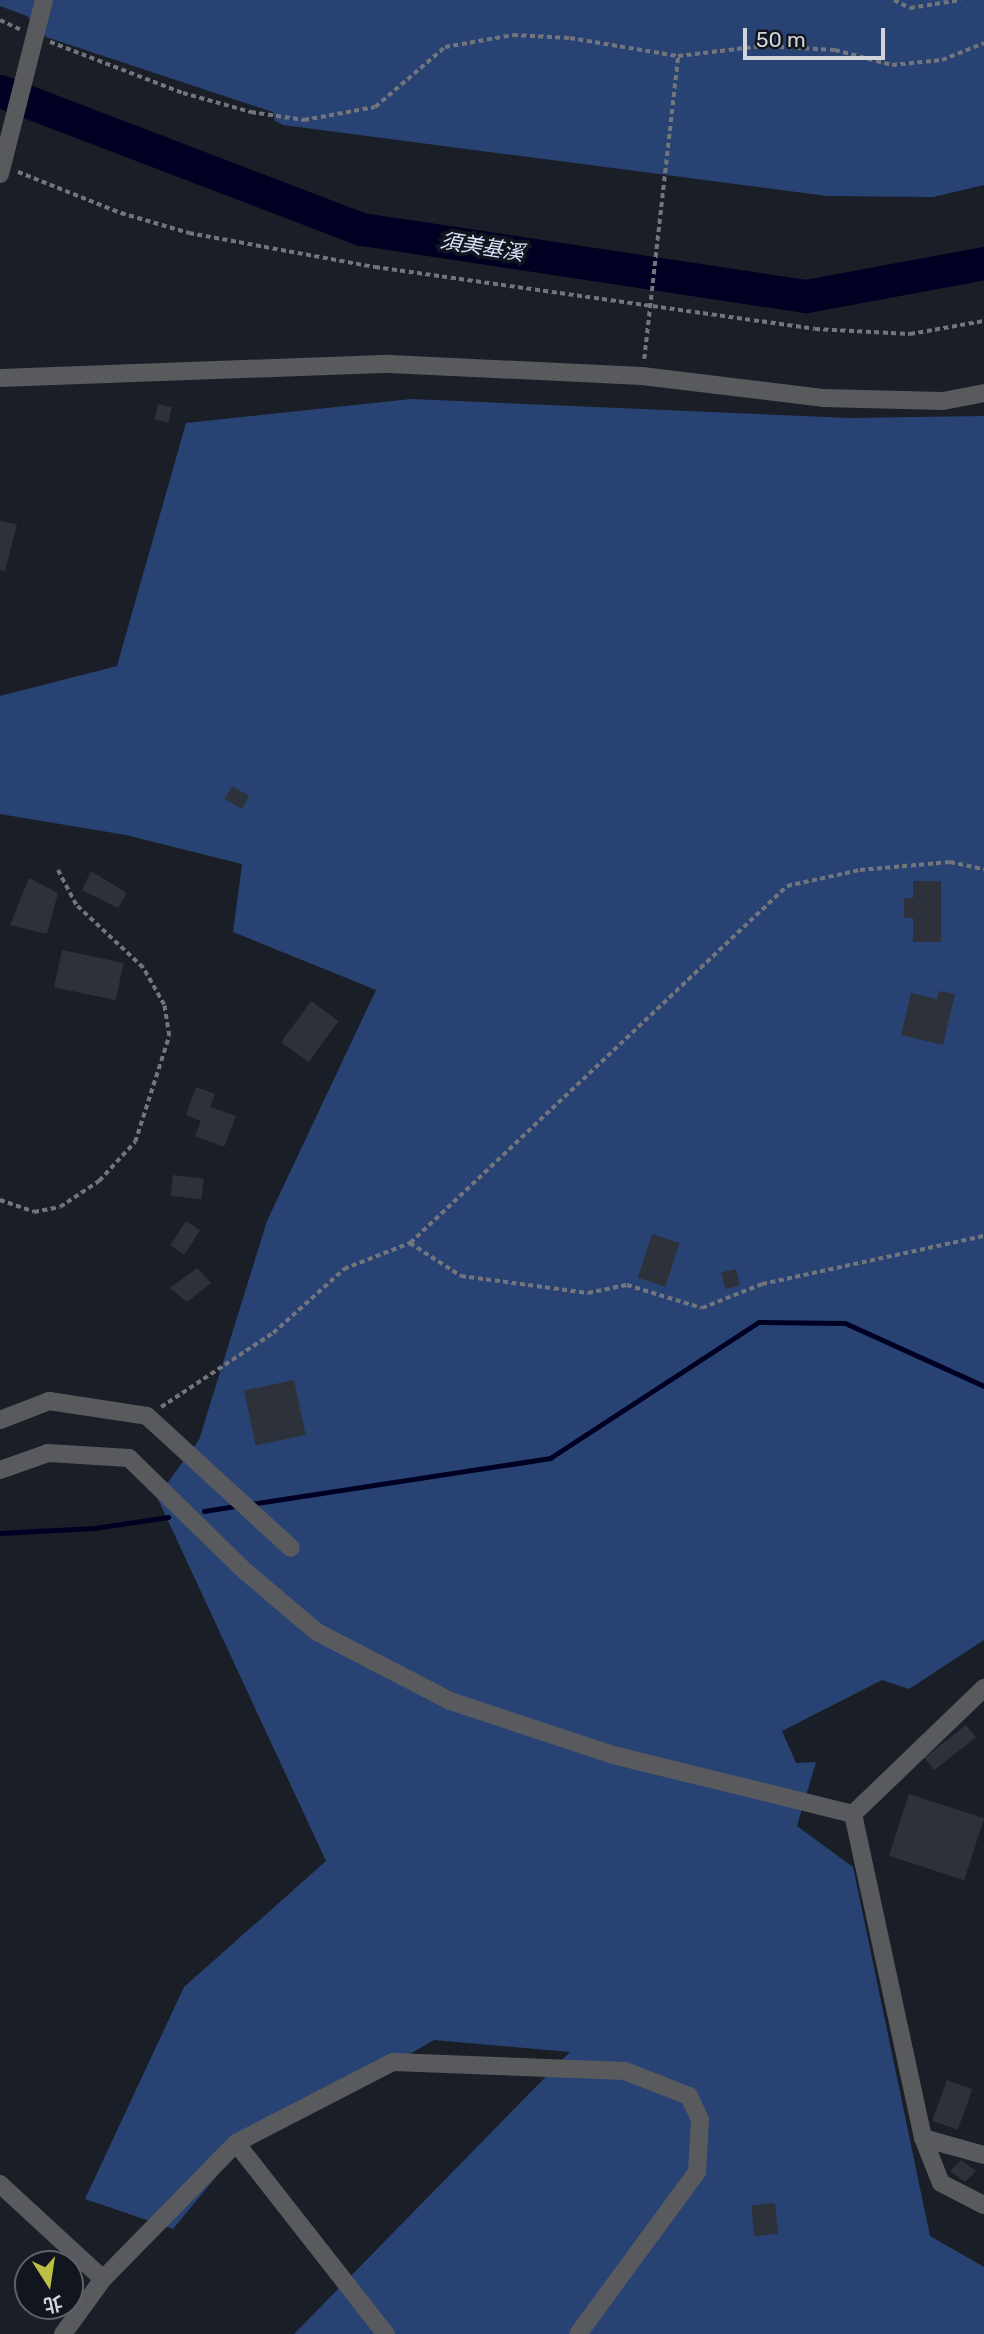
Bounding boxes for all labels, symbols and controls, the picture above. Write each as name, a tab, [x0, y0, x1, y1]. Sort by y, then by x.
scale bar	[746, 14, 888, 58]
text: 50 m	[756, 27, 806, 52]
water label: 須美基溪	[439, 228, 525, 266]
north arrow	[14, 2250, 84, 2320]
text: 北	[41, 2291, 65, 2317]

